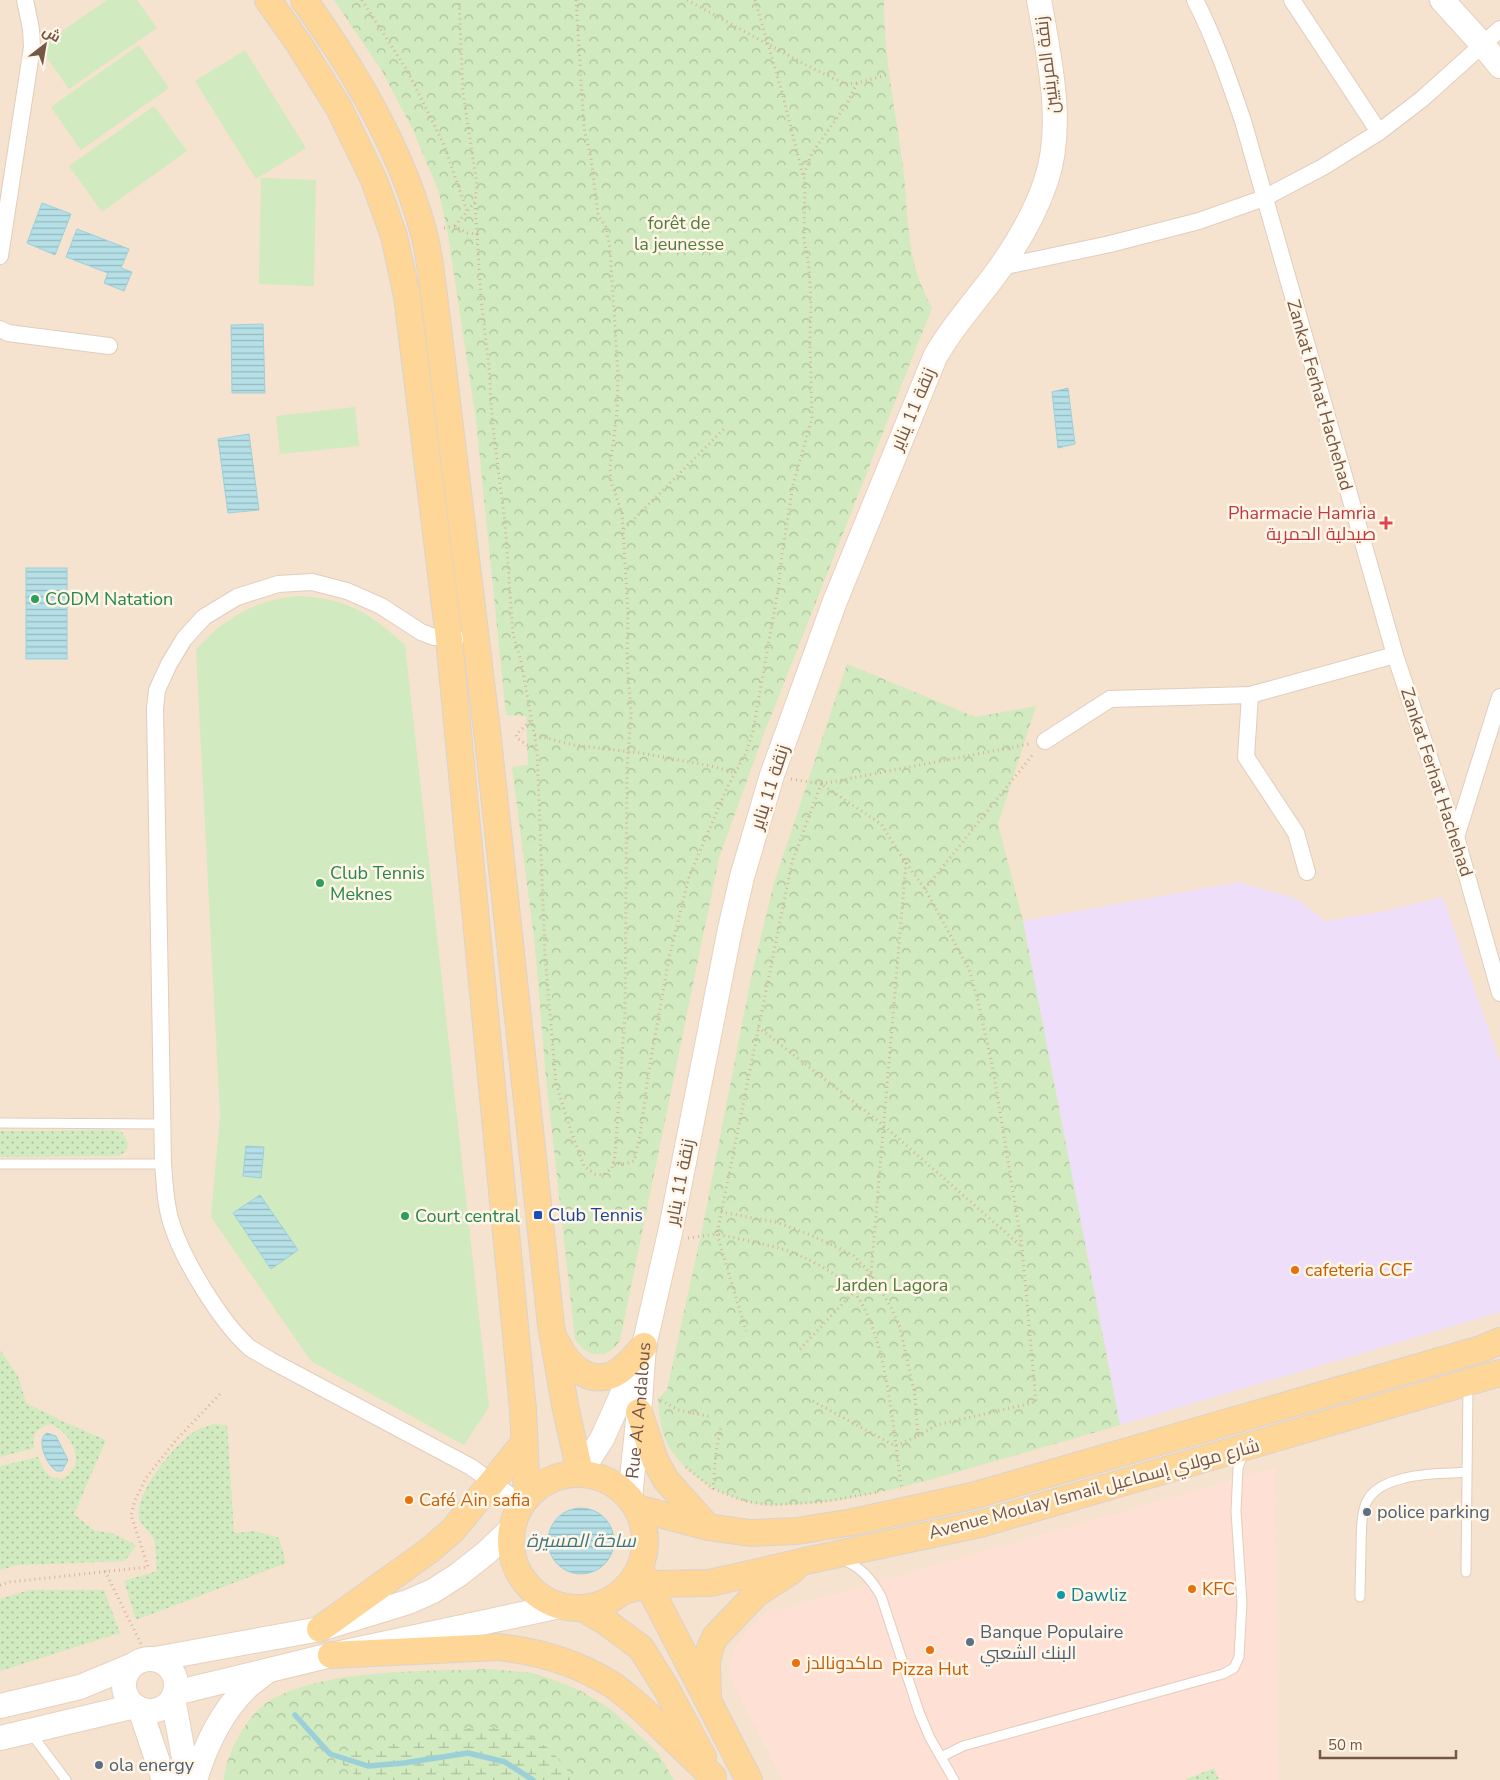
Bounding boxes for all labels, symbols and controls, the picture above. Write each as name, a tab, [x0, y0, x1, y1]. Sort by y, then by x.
street label: زنقة المرينيين	[1029, 15, 1065, 115]
north arrow	[20, 20, 70, 70]
text: ش	[39, 22, 64, 47]
park label: forêt de la jeunesse	[634, 211, 724, 256]
street label: Zankat Ferhat Hachehad	[1281, 297, 1359, 493]
street label: زنقة 11 يناير	[884, 364, 941, 455]
place label: Pharmacie Hamria صيدلية الحمرية	[1228, 501, 1376, 546]
marker: Pharmacie Hamria صيدلية الحمرية	[1380, 517, 1392, 529]
place label: CODM Natation	[45, 587, 173, 611]
marker: CODM Natation	[29, 593, 41, 605]
street label: Zankat Ferhat Hachehad	[1395, 684, 1479, 880]
street label: زنقة 11 يناير	[745, 741, 795, 833]
place label: Club Tennis Meknes	[330, 861, 425, 906]
marker: Club Tennis Meknes	[314, 877, 326, 889]
street label: زنقة 11 يناير	[660, 1137, 700, 1228]
place label: Club Tennis	[548, 1203, 643, 1227]
place label: Court central	[415, 1204, 521, 1228]
marker: Club Tennis	[532, 1209, 544, 1221]
marker: Court central	[399, 1210, 411, 1222]
place label: cafeteria CCF	[1305, 1258, 1413, 1282]
marker: cafeteria CCF	[1289, 1264, 1301, 1276]
park label: Jarden Lagora	[835, 1273, 948, 1297]
street label: Rue Al Andalous	[620, 1341, 656, 1480]
street label: Avenue Moulay Ismail شارع مولاي إسماعيل	[926, 1433, 1263, 1547]
place label: Café Ain safia	[419, 1488, 530, 1512]
marker: Café Ain safia	[403, 1494, 415, 1506]
place label: police parking	[1377, 1500, 1490, 1524]
marker: police parking	[1361, 1506, 1373, 1518]
water label: ساحة المسيرة	[526, 1528, 637, 1554]
place label: KFC	[1202, 1577, 1235, 1601]
place label: Dawliz	[1071, 1583, 1127, 1607]
marker: KFC	[1186, 1583, 1198, 1595]
marker: Dawliz	[1055, 1589, 1067, 1601]
place label: Banque Populaire البنك الشعبي	[980, 1620, 1123, 1667]
marker: Banque Populaire البنك الشعبي	[964, 1636, 976, 1648]
marker: Pizza Hut	[924, 1644, 936, 1656]
place label: ماكدونالدز	[805, 1651, 883, 1675]
marker: ماكدونالدز	[790, 1657, 802, 1669]
place label: Pizza Hut	[892, 1657, 969, 1681]
scale bar	[1320, 1728, 1456, 1760]
text: 50 m	[1328, 1735, 1363, 1755]
place label: ola energy	[109, 1753, 195, 1777]
marker: ola energy	[93, 1759, 105, 1771]

